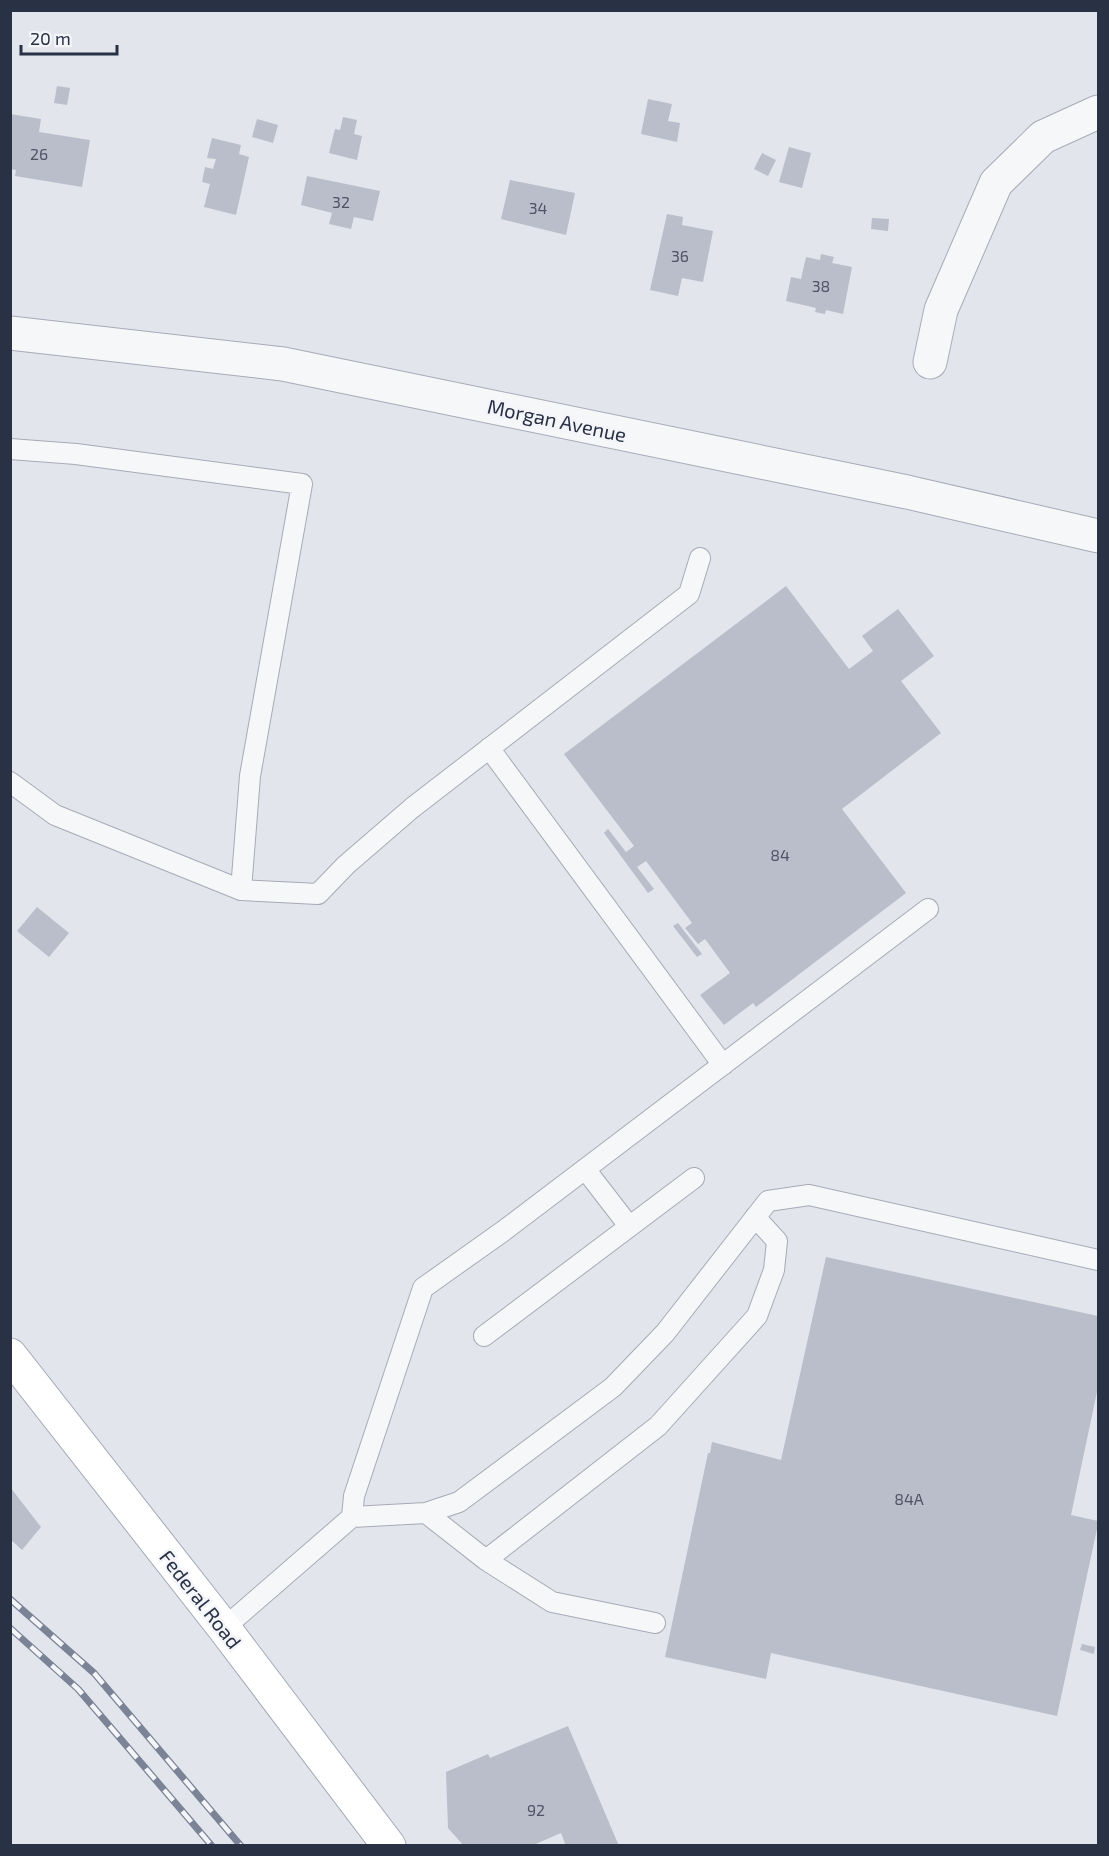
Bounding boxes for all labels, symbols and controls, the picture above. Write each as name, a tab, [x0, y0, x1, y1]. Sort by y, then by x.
scale bar	[21, 18, 117, 56]
text: 20 m	[30, 27, 71, 49]
house number: 26	[30, 144, 48, 163]
house number: 32	[332, 192, 350, 211]
house number: 34	[529, 198, 548, 217]
house number: 36	[671, 246, 689, 265]
house number: 38	[812, 276, 830, 295]
street label: Morgan Avenue	[485, 394, 629, 446]
house number: 84	[770, 845, 790, 864]
house number: 84A	[894, 1489, 924, 1508]
street label: Federal Road	[155, 1545, 247, 1653]
house number: 92	[527, 1800, 545, 1819]

